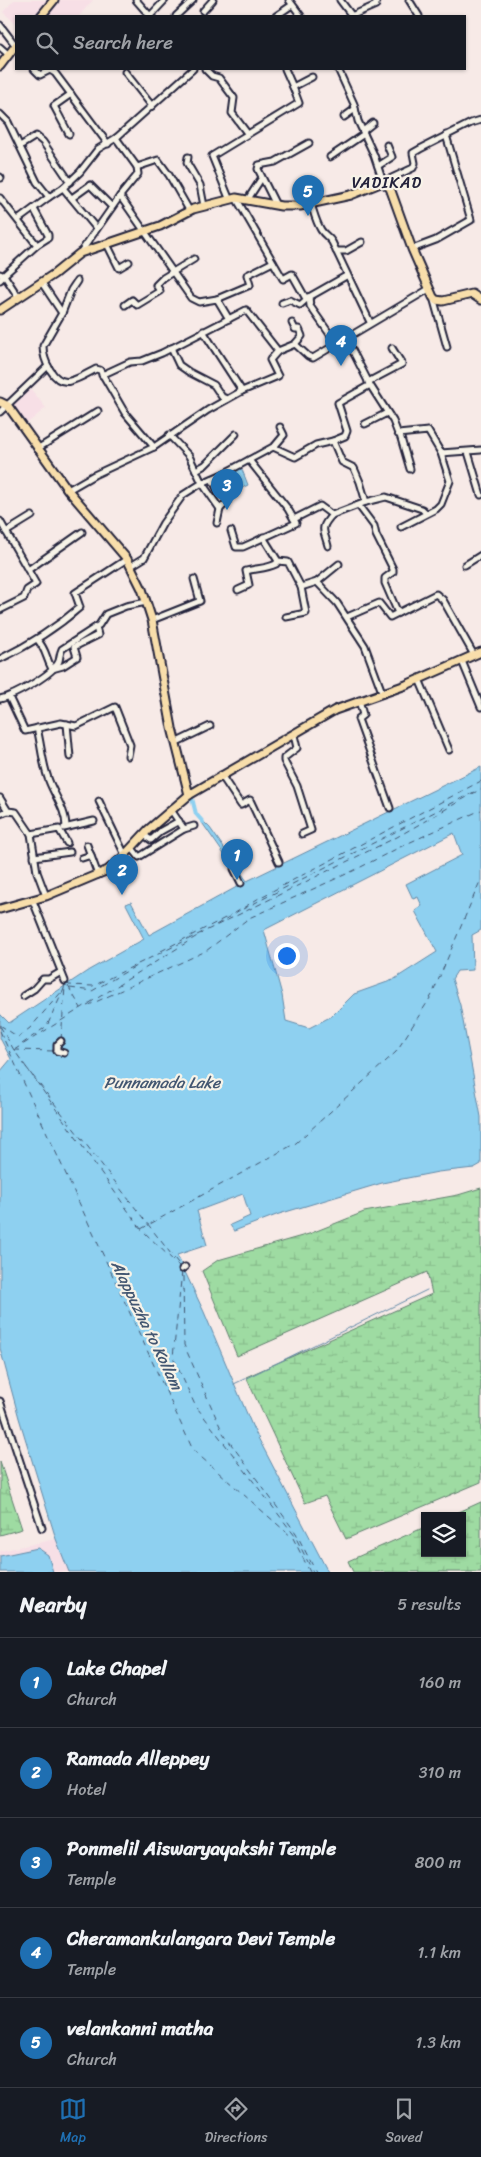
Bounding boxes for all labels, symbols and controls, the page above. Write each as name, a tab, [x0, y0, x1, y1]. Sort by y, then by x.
search box	[15, 15, 466, 70]
text: Search here	[73, 26, 173, 59]
icon: search	[33, 29, 61, 57]
district label: VADIKAD	[352, 168, 422, 197]
pin: 5	[292, 175, 324, 216]
pin: 4	[325, 325, 357, 366]
pin: 3	[211, 469, 243, 510]
pin: 1	[221, 839, 253, 880]
pin: 2	[106, 854, 138, 895]
your location	[274, 943, 300, 969]
water label: Punnamada Lake	[104, 1068, 222, 1097]
water label: Alappuzha to Kollam	[102, 1254, 192, 1397]
map controls	[421, 1512, 466, 1557]
button: layers	[421, 1512, 466, 1557]
text: Nearby	[20, 1586, 86, 1624]
text: 5 results	[397, 1590, 461, 1619]
text: Lake Chapel	[67, 1652, 167, 1685]
text: 1	[33, 1668, 39, 1697]
text: 160 m	[418, 1668, 461, 1697]
text: Church	[67, 1685, 117, 1714]
text: Ramada Alleppey	[67, 1742, 209, 1775]
text: 2	[31, 1758, 41, 1787]
text: 310 m	[419, 1758, 461, 1787]
text: Hotel	[67, 1775, 106, 1804]
text: Ponmelil Aiswaryayakshi Temple	[67, 1832, 336, 1865]
text: 3	[32, 1848, 40, 1877]
text: 800 m	[415, 1848, 461, 1877]
text: Temple	[67, 1865, 116, 1894]
text: Cheramankulangara Devi Temple	[67, 1922, 335, 1955]
text: 4	[31, 1938, 41, 1967]
text: 1.1 km	[417, 1938, 461, 1967]
text: Temple	[67, 1955, 116, 1984]
text: velankanni matha	[67, 2012, 213, 2045]
text: 5	[31, 2028, 41, 2057]
text: 1.3 km	[416, 2028, 461, 2057]
text: Church	[67, 2045, 117, 2074]
tab: Map	[59, 2095, 87, 2150]
tab: Directions	[205, 2095, 267, 2150]
tab: Saved	[385, 2095, 422, 2150]

